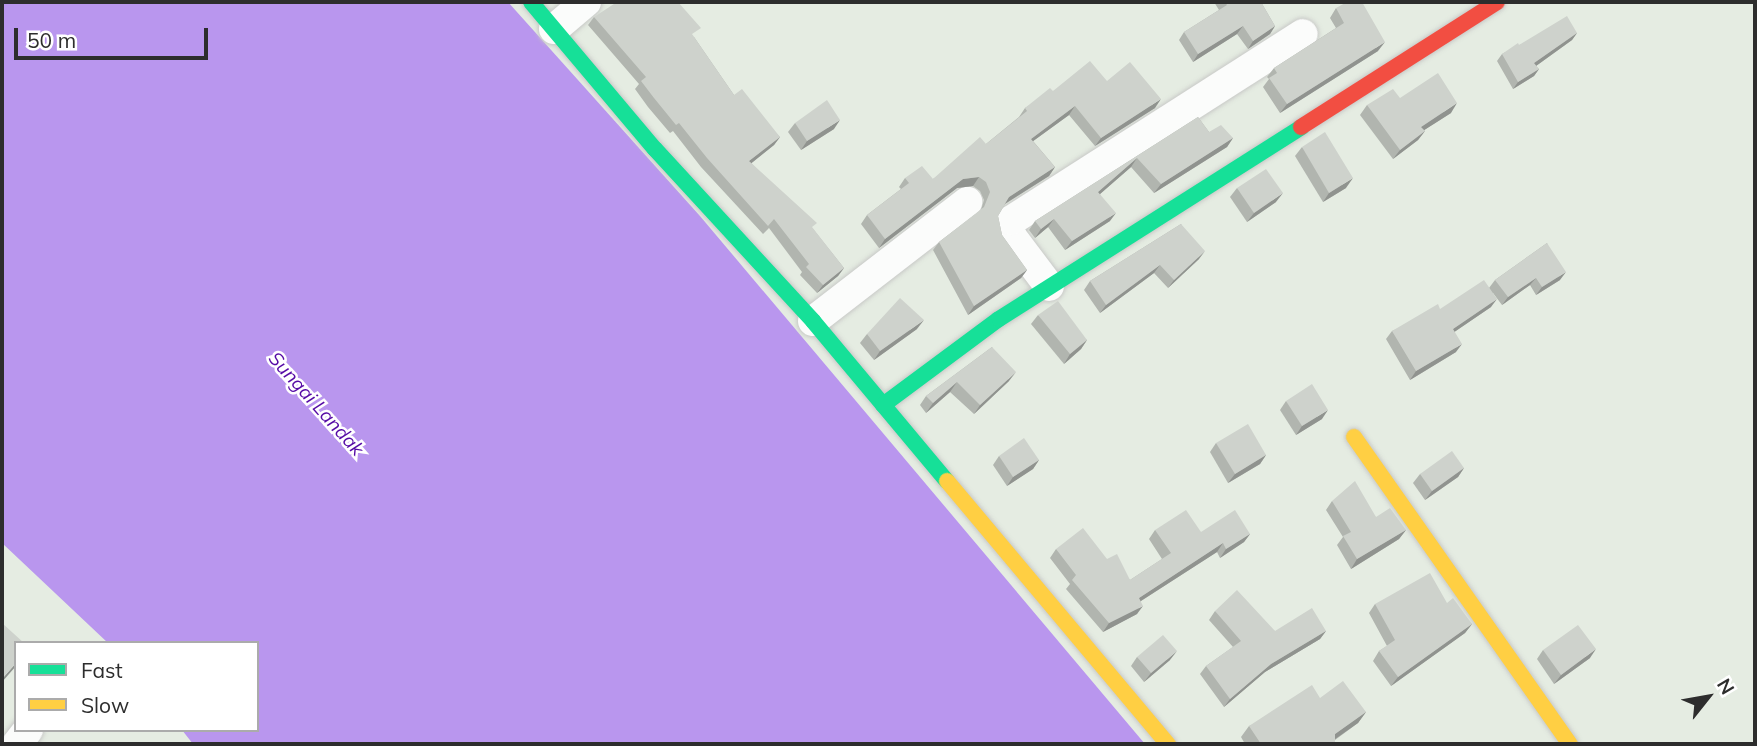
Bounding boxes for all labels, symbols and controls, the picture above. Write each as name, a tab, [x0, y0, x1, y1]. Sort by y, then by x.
scale bar	[18, 14, 212, 58]
text: 50 m	[27, 27, 76, 53]
water label: Sungai Landak	[263, 347, 369, 461]
legend	[14, 641, 259, 732]
text: Fast	[81, 657, 123, 683]
north arrow	[1673, 662, 1743, 732]
text: N	[1712, 674, 1740, 699]
text: Slow	[81, 692, 129, 718]

